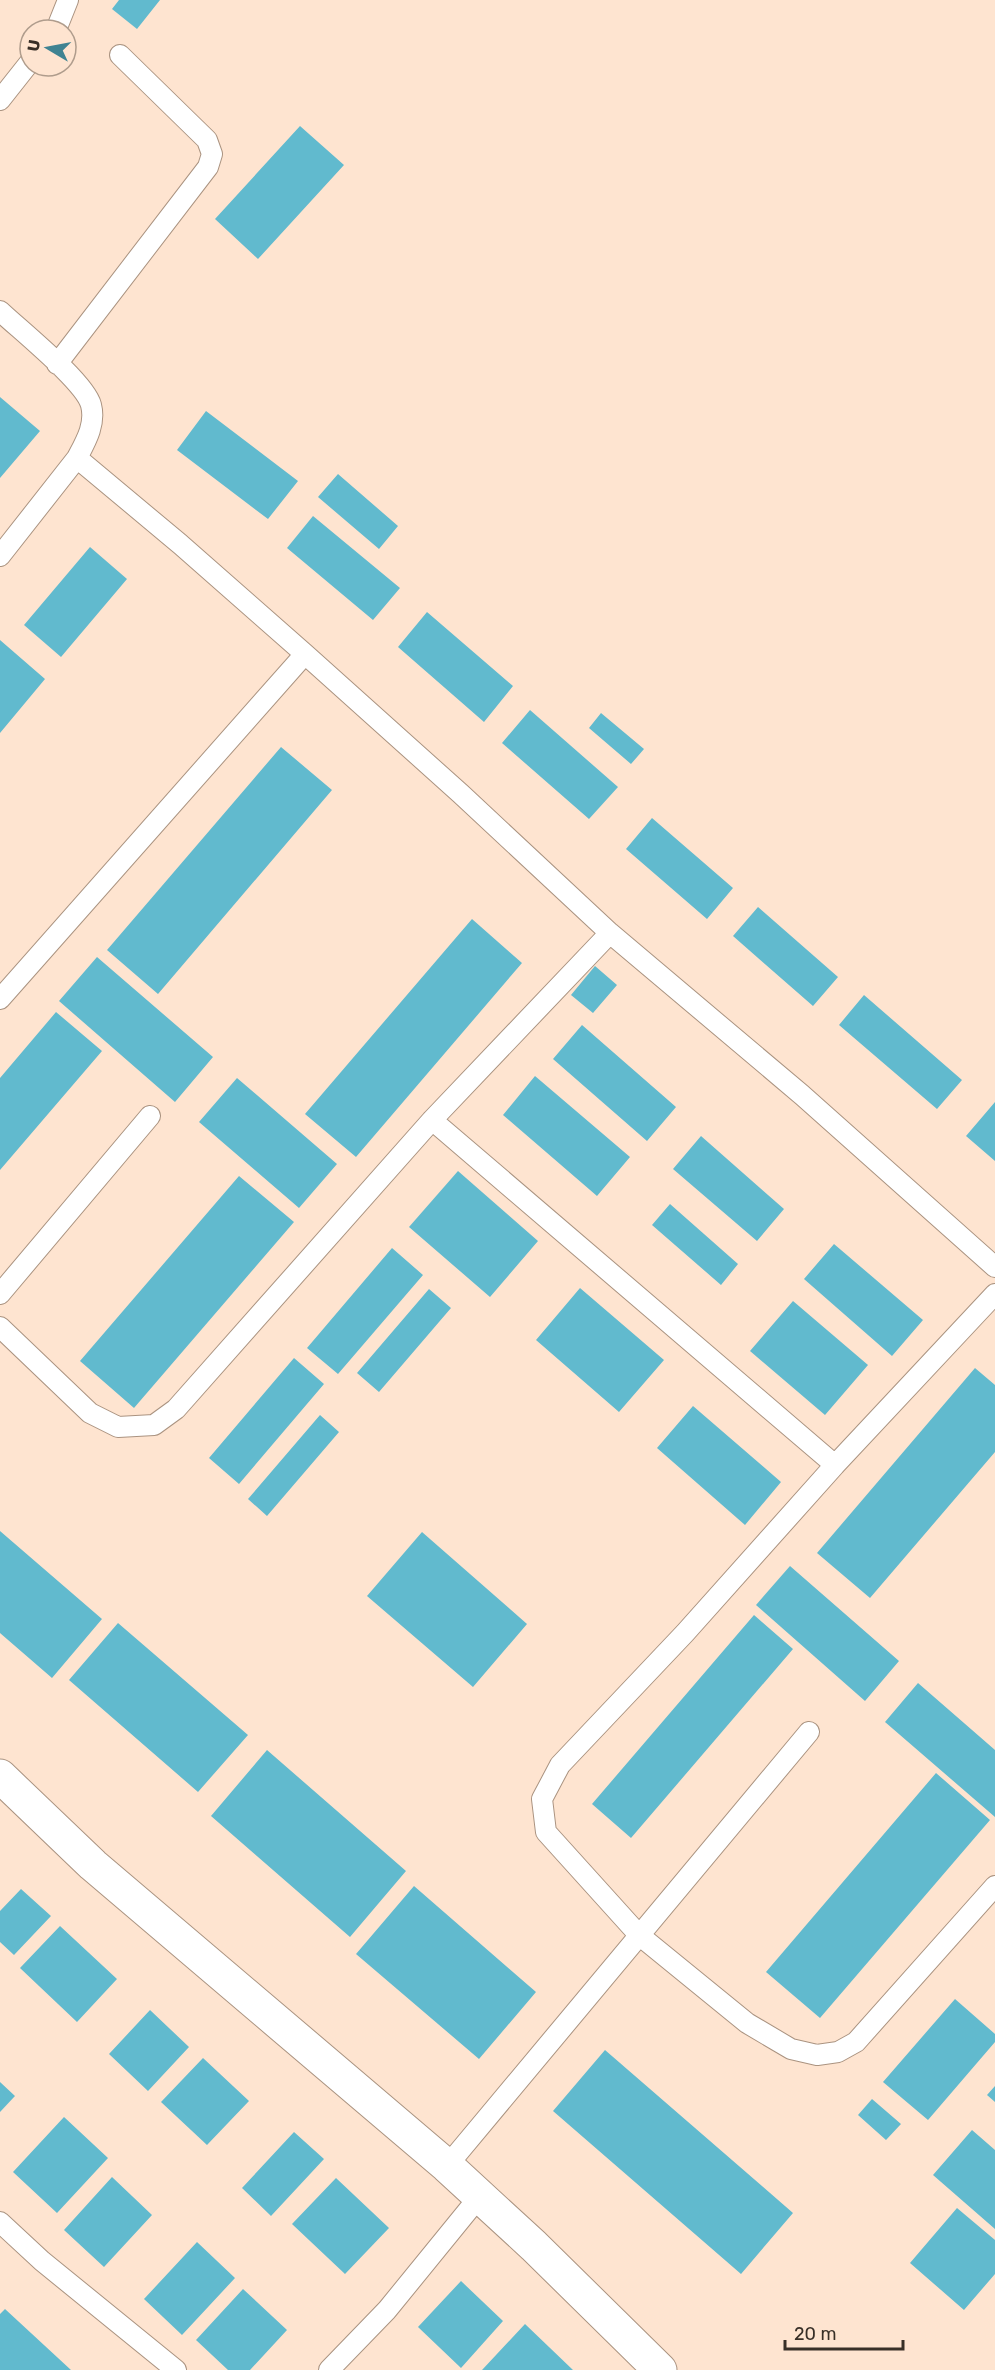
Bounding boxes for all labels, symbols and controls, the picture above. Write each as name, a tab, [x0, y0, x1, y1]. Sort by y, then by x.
north arrow	[18, 18, 78, 78]
text: U	[23, 38, 44, 53]
scale bar	[785, 2313, 904, 2351]
text: 20 m	[794, 2323, 836, 2345]

